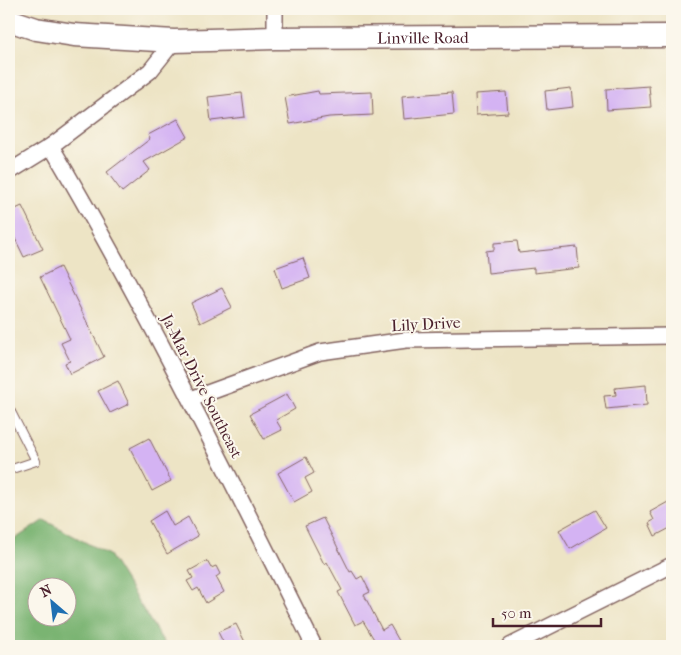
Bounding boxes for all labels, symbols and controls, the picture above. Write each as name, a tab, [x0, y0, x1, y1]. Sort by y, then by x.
street label: Linville Road	[377, 28, 469, 47]
street label: Ja-Mar Drive Southeast	[157, 309, 247, 461]
street label: Lily Drive	[391, 313, 461, 335]
north arrow	[28, 578, 78, 628]
text: N	[37, 581, 55, 601]
scale bar	[493, 595, 601, 627]
text: 50 m	[501, 604, 532, 622]

